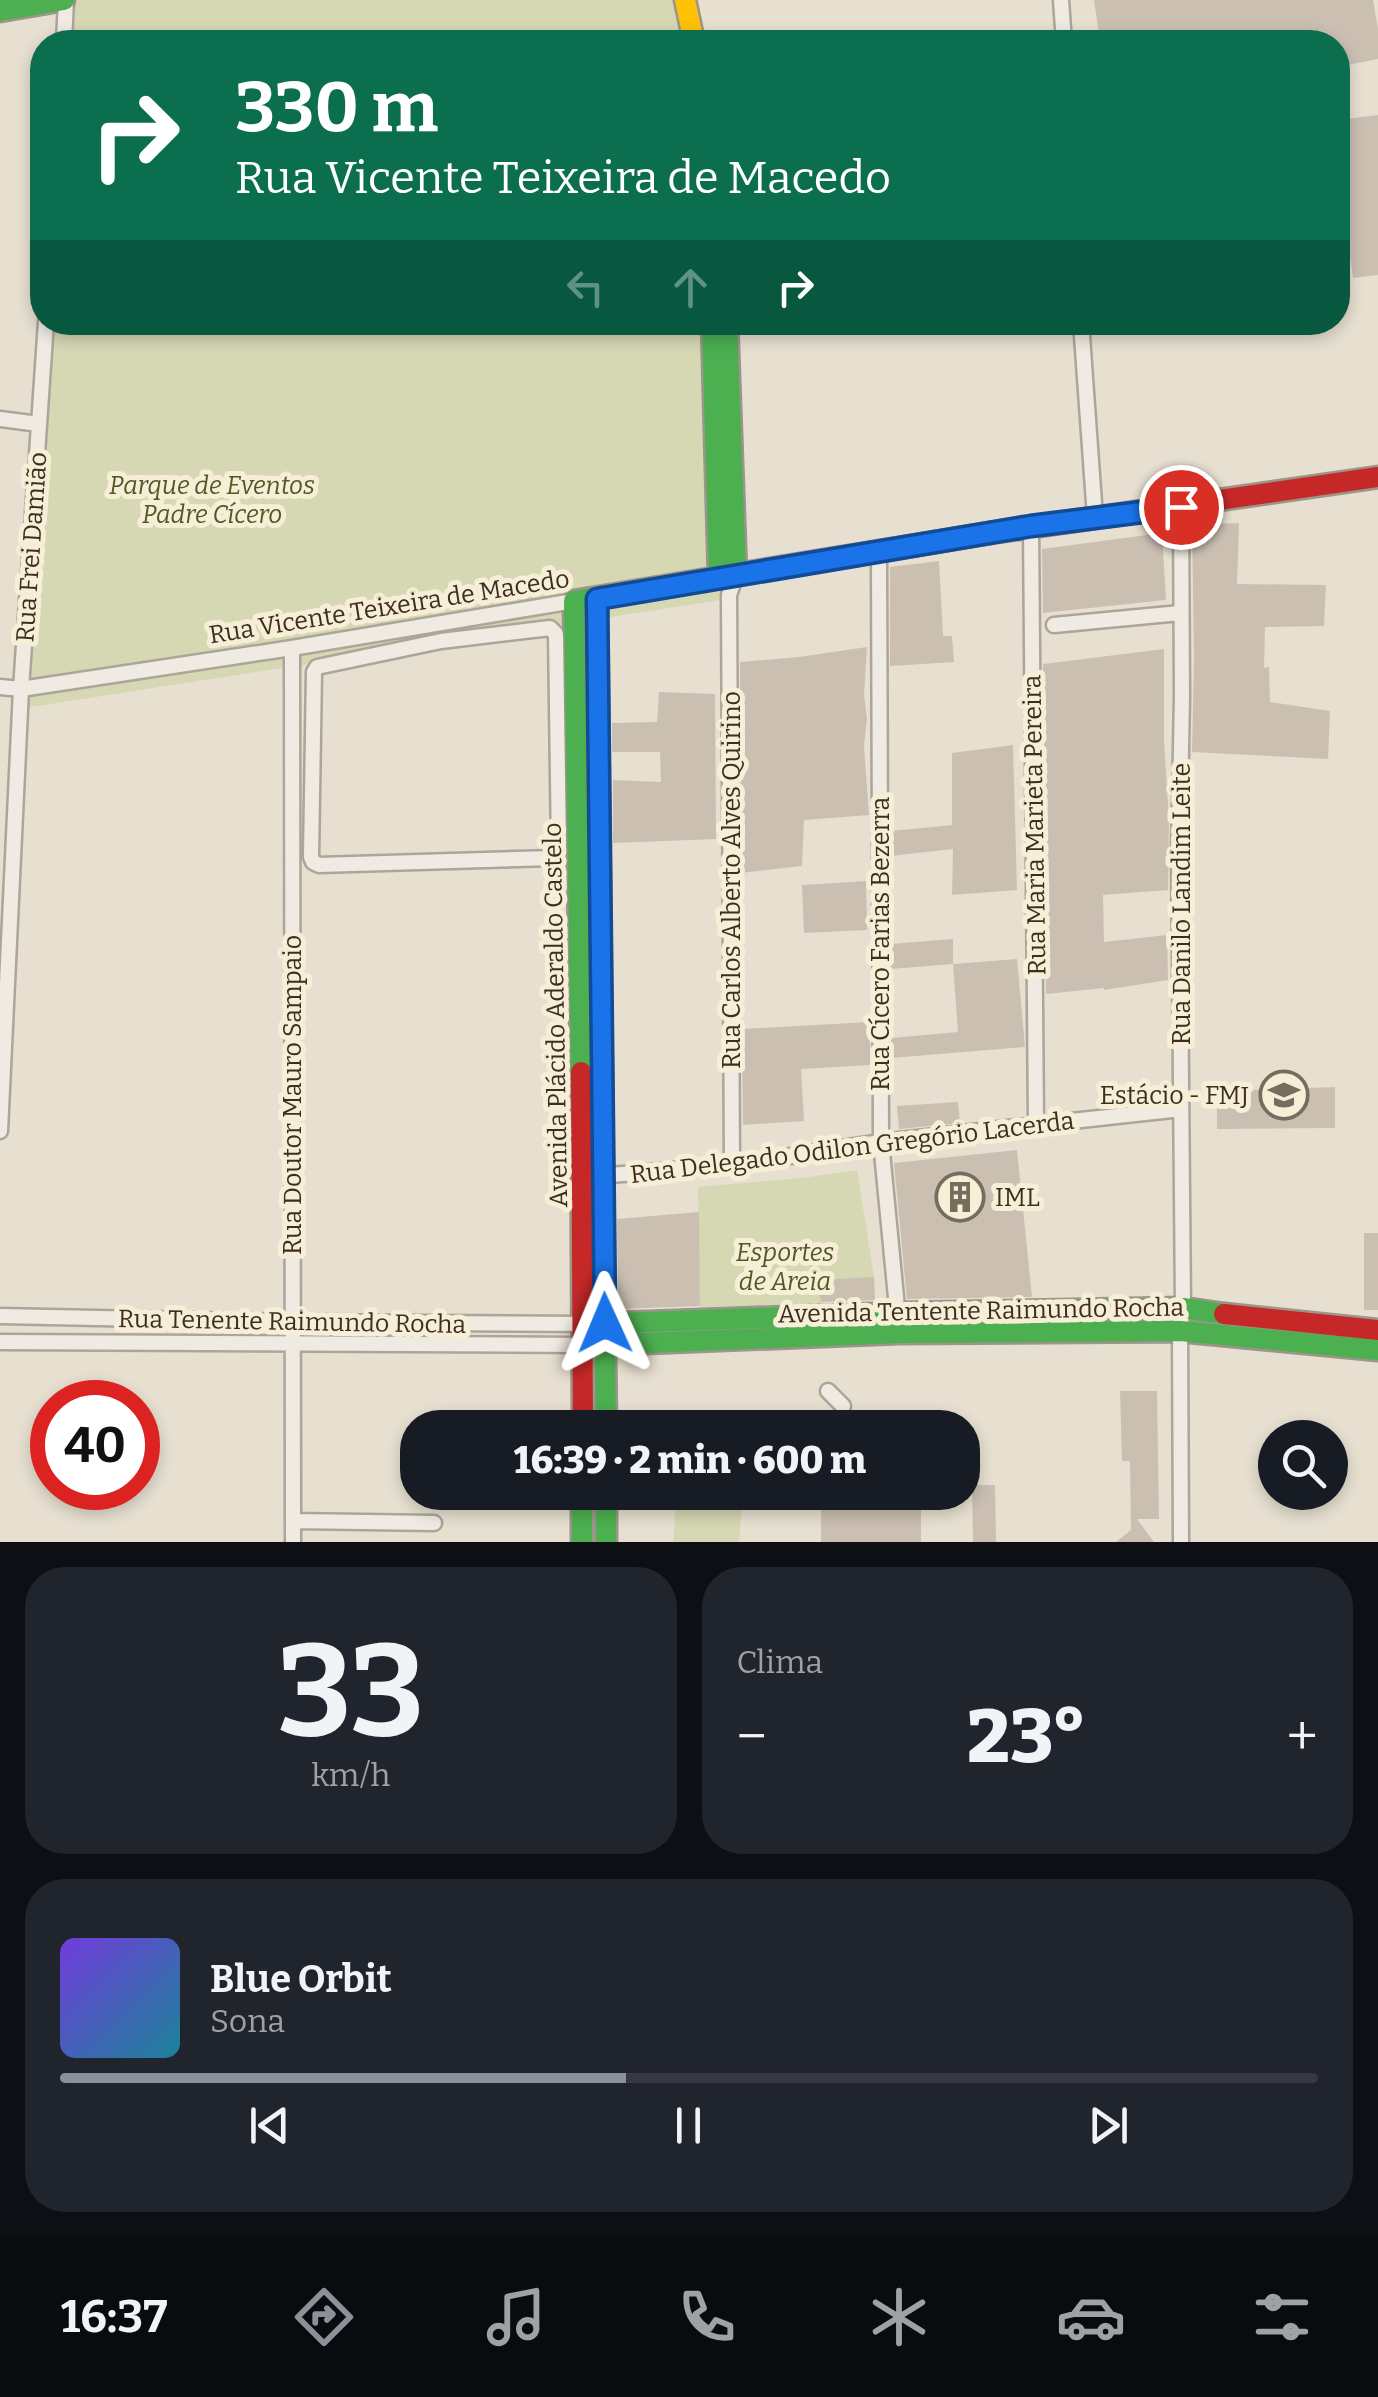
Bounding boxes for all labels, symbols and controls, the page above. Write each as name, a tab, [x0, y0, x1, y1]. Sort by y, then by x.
text: 330 m	[235, 66, 438, 150]
icon: right	[70, 70, 200, 200]
text: Rua Vicente Teixeira de Macedo	[235, 151, 891, 205]
icon: left	[558, 260, 613, 315]
icon: ahead	[663, 260, 718, 315]
icon: right	[768, 260, 823, 315]
street label: Rua Frei Damião	[10, 451, 54, 643]
pin	[1139, 465, 1224, 550]
park label: Parque de Eventos Padre Cícero	[109, 471, 315, 530]
icon: arrive	[1154, 480, 1209, 535]
street label: Rua Vicente Teixeira de Macedo	[207, 564, 571, 650]
street label: Rua Maria Marieta Pereira	[1017, 674, 1053, 976]
street label: Rua Carlos Alberto Alves Quirino	[717, 691, 747, 1069]
street label: Rua Danilo Landim Leite	[1167, 763, 1197, 1045]
street label: Rua Cícero Farias Bezerra	[866, 797, 896, 1091]
street label: Avenida Plácido Aderaldo Castelo	[538, 822, 574, 1208]
street label: Rua Doutor Mauro Sampaio	[278, 935, 308, 1255]
school or university icon: Estácio - FMJ	[1258, 1069, 1310, 1121]
place label: Estácio - FMJ	[1100, 1081, 1249, 1111]
street label: Rua Delegado Odilon Gregório Lacerda	[628, 1106, 1076, 1190]
building icon: IML	[934, 1171, 986, 1223]
place label: IML	[995, 1183, 1040, 1213]
park label: Esportes de Areia	[736, 1238, 834, 1297]
position arrow	[553, 1271, 657, 1375]
street label: Avenida Tentente Raimundo Rocha	[778, 1292, 1185, 1330]
street label: Rua Tenente Raimundo Rocha	[118, 1304, 467, 1340]
speed limit sign: 40	[30, 1380, 160, 1510]
map controls	[1258, 1420, 1348, 1510]
button: search	[1258, 1420, 1348, 1510]
text: 16:39 · 2 min · 600 m	[514, 1437, 866, 1483]
text: 33	[277, 1613, 425, 1769]
text: Clima	[737, 1643, 823, 1681]
text: 23°	[967, 1692, 1086, 1782]
text: −	[737, 1704, 767, 1770]
text: +	[1287, 1704, 1318, 1770]
text: km/h	[311, 1756, 390, 1794]
text: Blue Orbit	[210, 1956, 392, 2002]
text: Sona	[210, 2002, 285, 2040]
icon: previous	[242, 2098, 297, 2153]
icon: pause	[661, 2098, 716, 2153]
icon: next	[1081, 2098, 1136, 2153]
icon: directions	[289, 2282, 359, 2352]
icon: music	[481, 2282, 551, 2352]
icon: phone	[672, 2282, 742, 2352]
icon: climate	[864, 2282, 934, 2352]
icon: car	[1056, 2282, 1126, 2352]
icon: filters	[1247, 2282, 1317, 2352]
text: 16:37	[61, 2290, 167, 2344]

